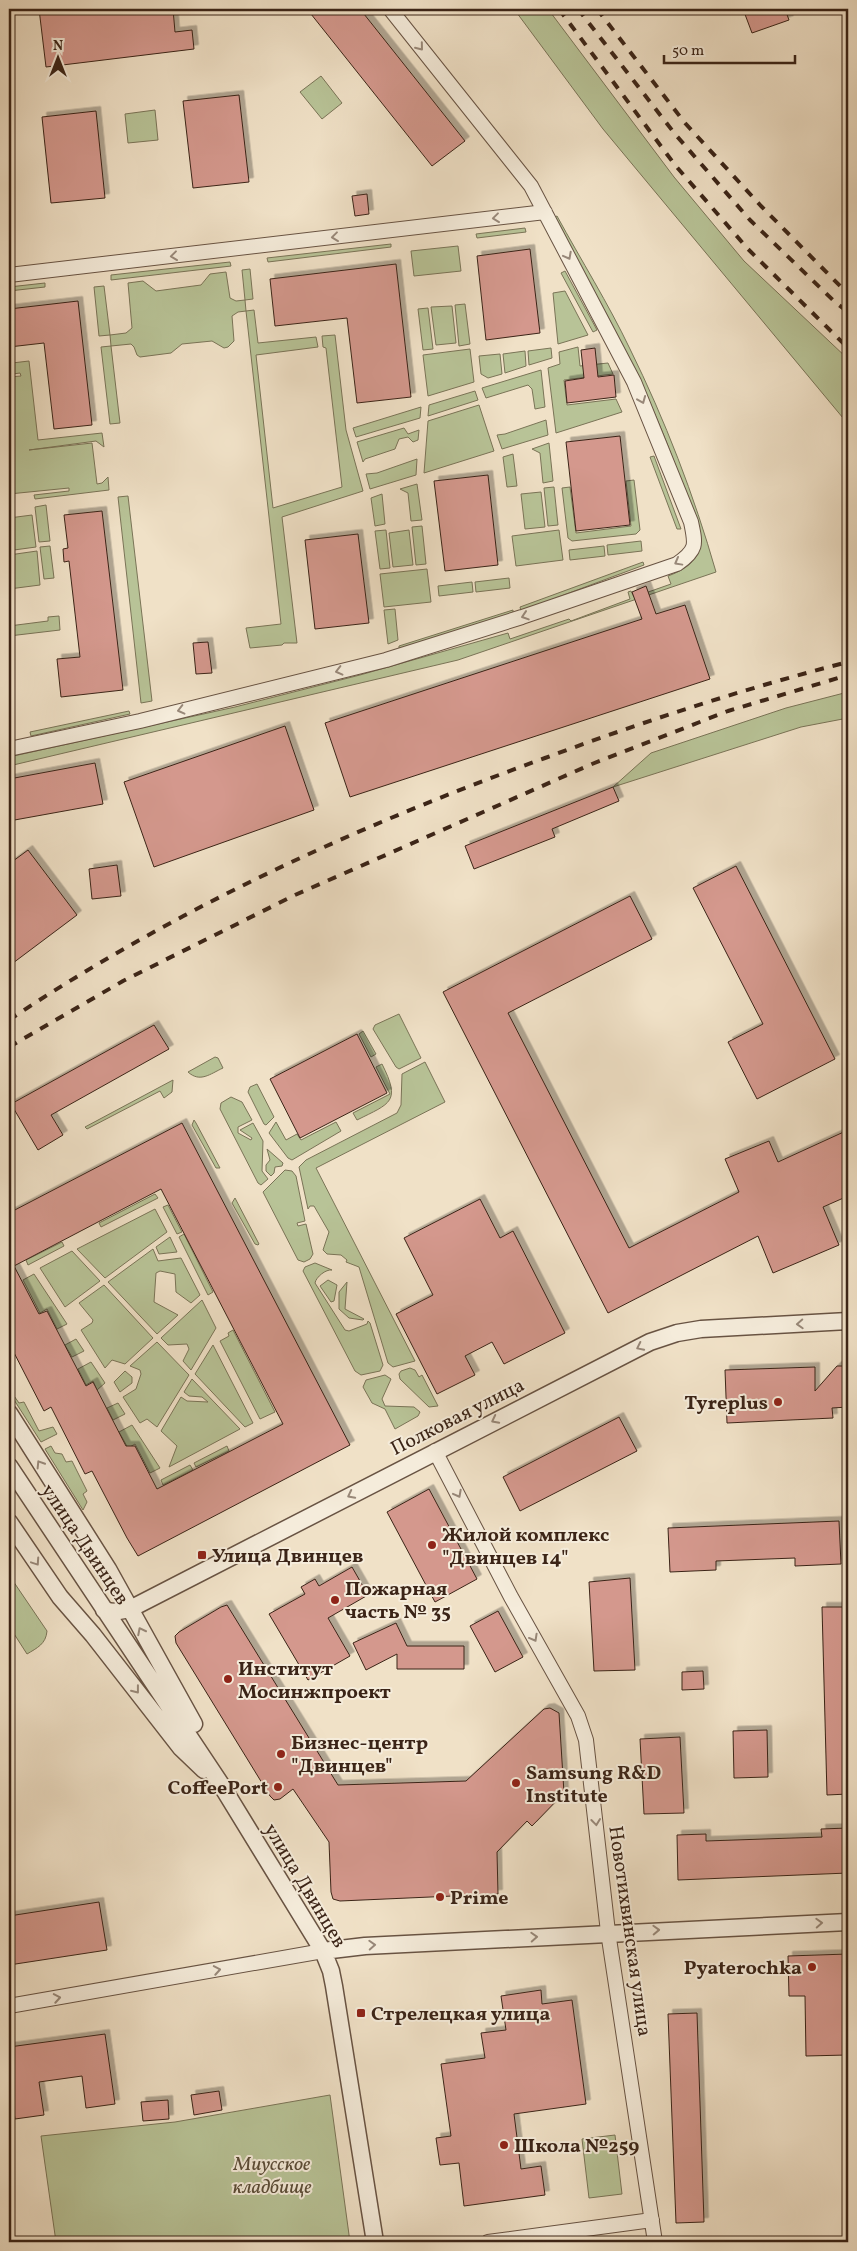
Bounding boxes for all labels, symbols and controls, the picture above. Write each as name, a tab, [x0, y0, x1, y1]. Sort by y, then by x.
north arrow	[32, 32, 82, 82]
scale bar	[664, 32, 796, 64]
text: N	[53, 37, 63, 56]
one-way arrow	[414, 41, 422, 50]
text: 50 m	[672, 41, 704, 62]
one-way arrow	[492, 212, 500, 223]
one-way arrow	[331, 231, 339, 242]
one-way arrow	[169, 250, 177, 261]
one-way arrow	[561, 250, 571, 259]
one-way arrow	[635, 395, 646, 404]
one-way arrow	[674, 556, 683, 566]
one-way arrow	[521, 611, 530, 621]
one-way arrow	[334, 665, 343, 676]
one-way arrow	[177, 705, 185, 715]
one-way arrow	[795, 1318, 803, 1329]
one-way arrow	[636, 1341, 645, 1351]
street label: Полковая улица	[386, 1372, 530, 1464]
place label: Tyreplus	[684, 1390, 768, 1418]
marker: Tyreplus	[772, 1396, 784, 1408]
one-way arrow	[491, 1414, 500, 1424]
one-way arrow	[37, 1460, 47, 1469]
street label: улица Двинцев	[33, 1479, 135, 1611]
one-way arrow	[347, 1489, 356, 1499]
one-way arrow	[451, 1489, 461, 1498]
place label: Жилой комплекс "Двинцев 14"	[442, 1522, 609, 1573]
marker: Жилой комплекс "Двинцев 14"	[426, 1539, 438, 1551]
place label: Улица Двинцев	[212, 1543, 364, 1571]
marker: Улица Двинцев	[196, 1549, 208, 1561]
one-way arrow	[30, 1557, 39, 1566]
place label: Пожарная часть № 35	[345, 1576, 451, 1627]
marker: Пожарная часть № 35	[329, 1594, 341, 1606]
one-way arrow	[137, 1627, 147, 1636]
one-way arrow	[527, 1633, 537, 1642]
place label: Институт Мосинжпроект	[238, 1656, 391, 1707]
marker: Институт Мосинжпроект	[222, 1673, 234, 1685]
one-way arrow	[131, 1684, 139, 1693]
place label: Бизнес-центр "Двинцев"	[291, 1730, 428, 1781]
marker: Бизнес-центр "Двинцев"	[275, 1748, 287, 1760]
place label: Samsung R&D Institute	[526, 1760, 661, 1811]
place label: CoffeePort	[168, 1775, 268, 1803]
marker: Samsung R&D Institute	[510, 1777, 522, 1789]
marker: CoffeePort	[272, 1781, 284, 1793]
one-way arrow	[590, 1818, 601, 1826]
street label: улица Двинцев	[256, 1819, 353, 1954]
street label: Новотихвинская улица	[600, 1824, 658, 2039]
place label: Prime	[450, 1885, 509, 1913]
marker: Prime	[434, 1891, 446, 1903]
one-way arrow	[815, 1918, 823, 1929]
one-way arrow	[652, 1925, 660, 1936]
one-way arrow	[530, 1931, 538, 1942]
one-way arrow	[368, 1940, 376, 1951]
place label: Pyaterochka	[684, 1955, 802, 1983]
marker: Pyaterochka	[806, 1961, 818, 1973]
one-way arrow	[213, 1966, 221, 1976]
one-way arrow	[52, 1993, 61, 2003]
place label: Стрелецкая улица	[371, 2001, 550, 2029]
marker: Стрелецкая улица	[355, 2007, 367, 2019]
place label: Школа №259	[514, 2133, 639, 2161]
marker: Школа №259	[498, 2139, 510, 2151]
park label: Миусское кладбище	[233, 2151, 312, 2202]

